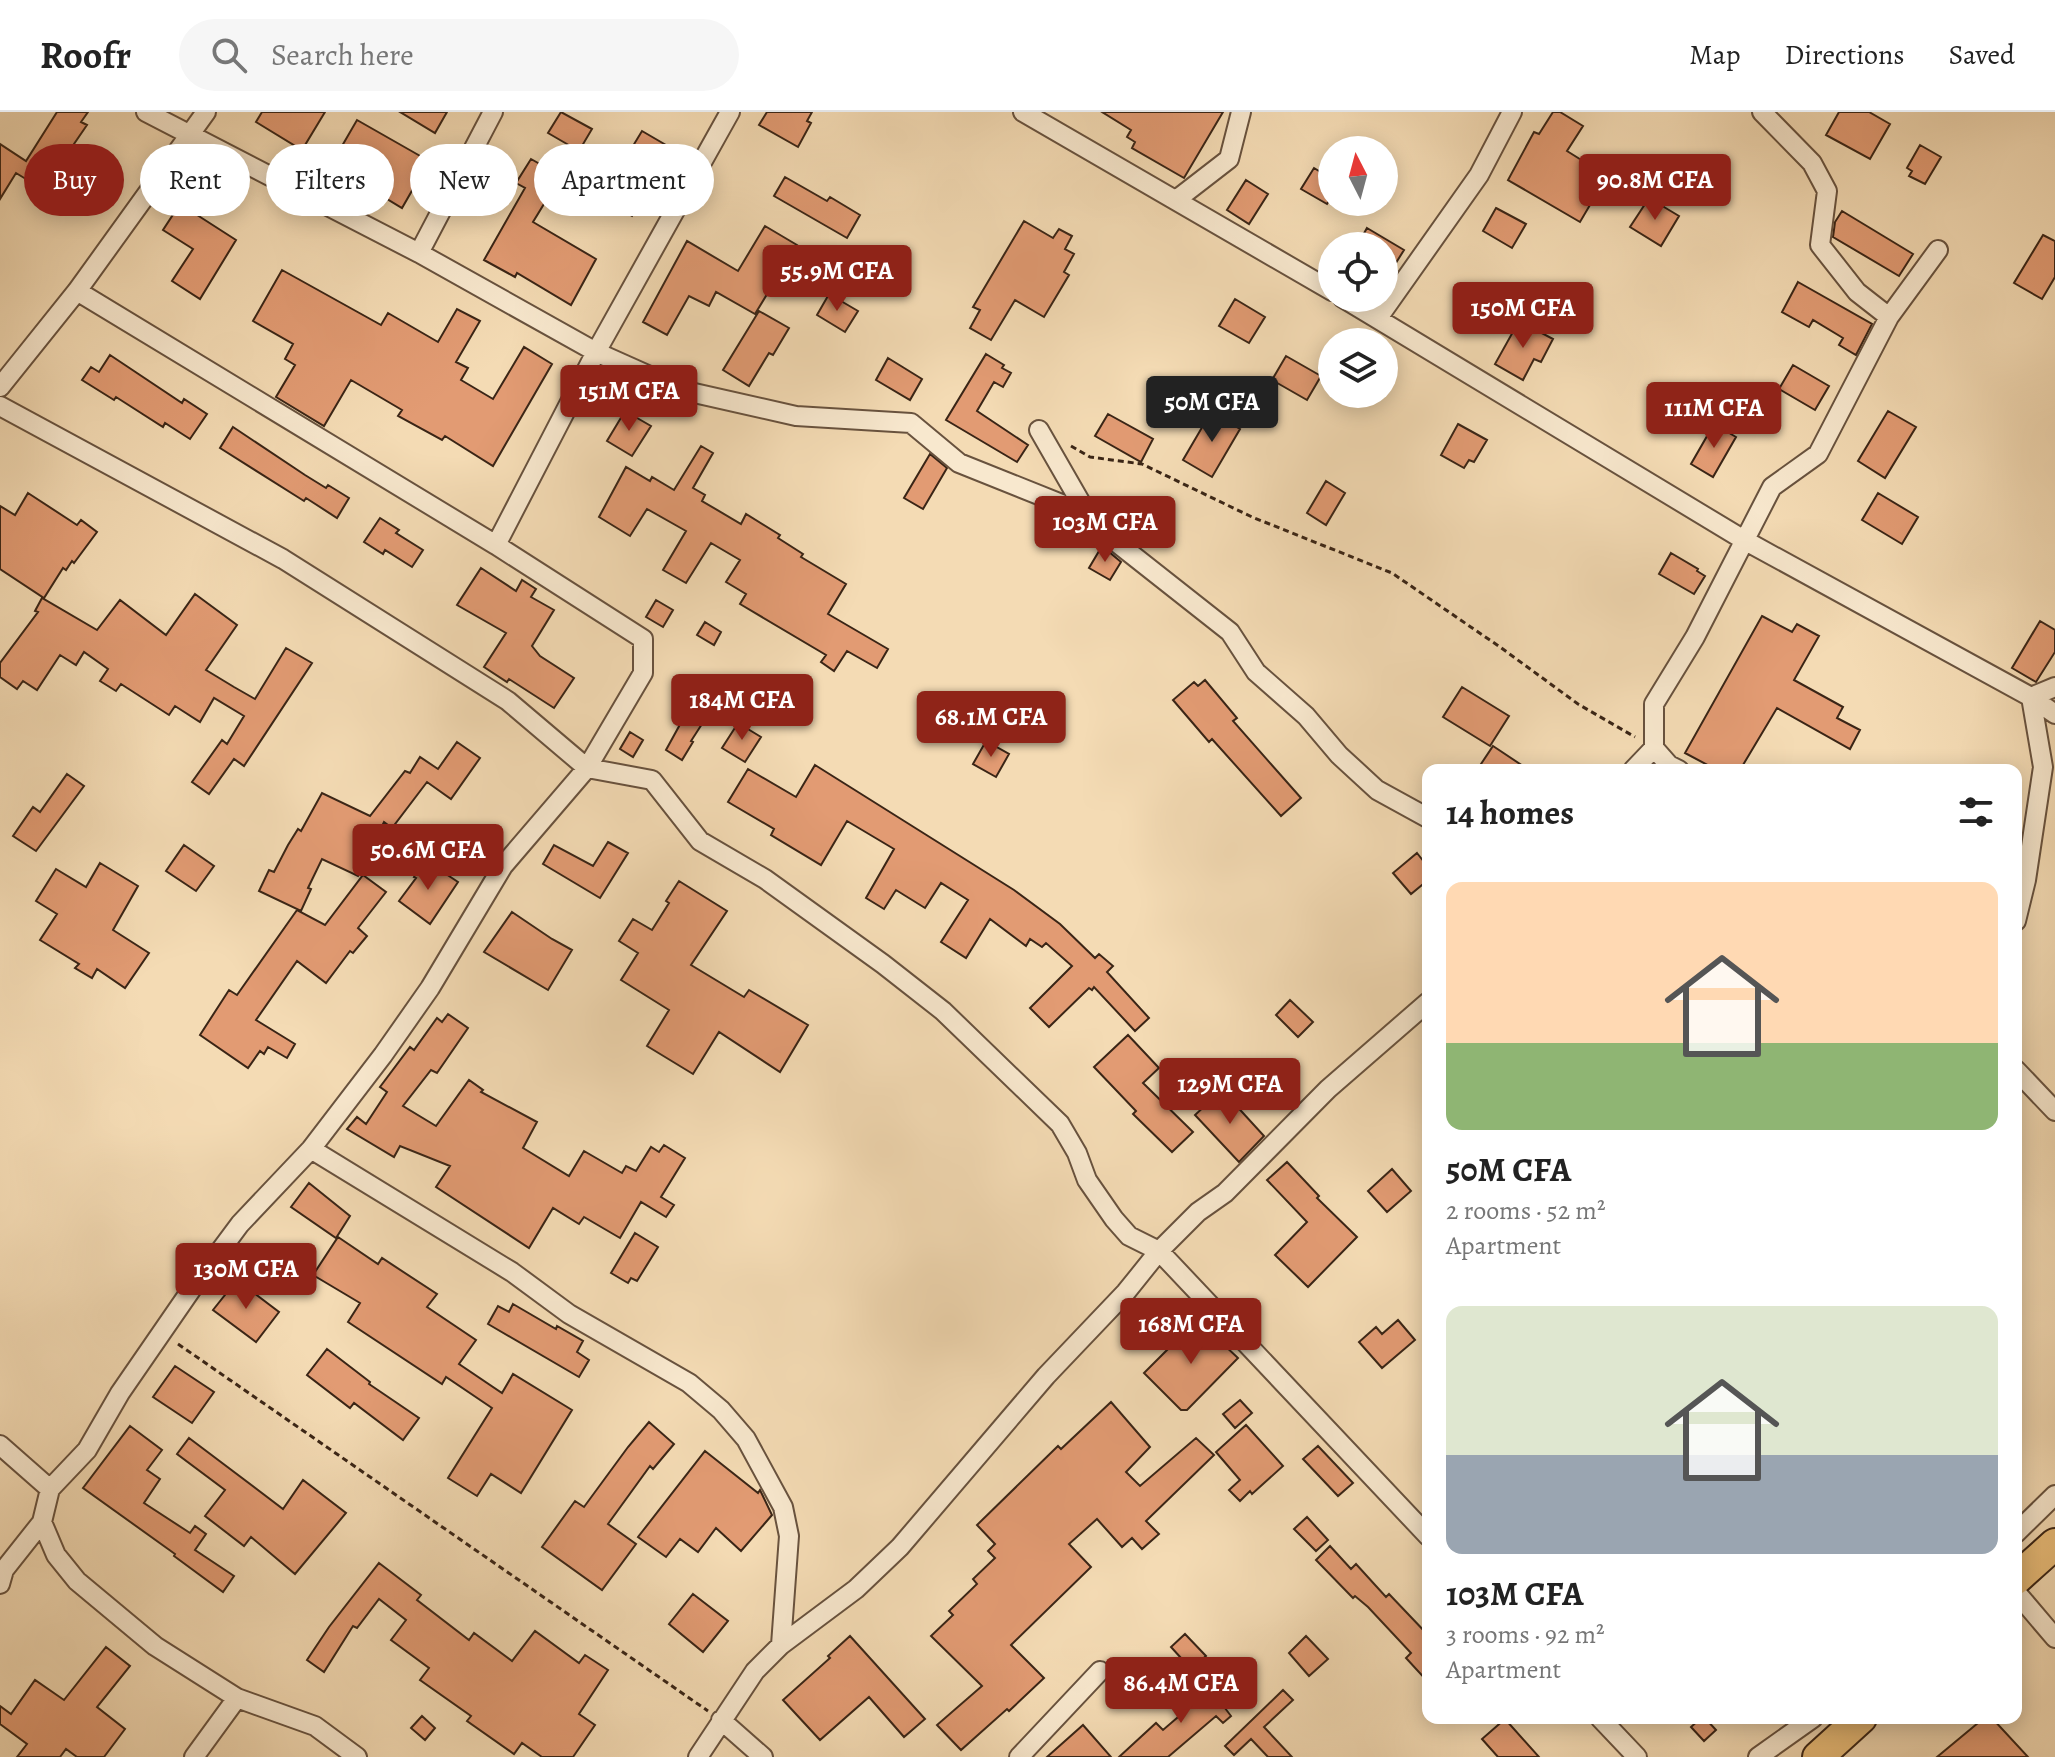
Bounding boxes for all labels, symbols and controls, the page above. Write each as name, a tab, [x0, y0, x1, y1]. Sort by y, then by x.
search box	[179, 19, 739, 91]
text: Roofr	[40, 29, 131, 81]
icon: search	[207, 33, 251, 77]
text: Search here	[271, 35, 414, 75]
text: Map	[1689, 36, 1740, 74]
text: Directions	[1784, 36, 1905, 74]
text: Saved	[1949, 36, 2015, 74]
north arrow	[1318, 136, 1398, 216]
map controls	[1318, 136, 1398, 408]
chip: Buy	[24, 144, 124, 216]
chip: Rent	[140, 144, 250, 216]
chip: Filters	[266, 144, 394, 216]
chip: New	[410, 144, 518, 216]
chip: Apartment	[534, 144, 714, 216]
pin: 90.8M CFA	[1563, 154, 1747, 222]
text: 90.8M CFA	[1597, 162, 1713, 197]
button: locate	[1318, 232, 1398, 312]
pin: 55.9M CFA	[745, 245, 929, 313]
text: 55.9M CFA	[781, 253, 893, 288]
pin: 150M CFA	[1440, 282, 1606, 350]
text: 150M CFA	[1470, 290, 1576, 325]
button: layers	[1318, 328, 1398, 408]
pin: 151M CFA	[546, 365, 712, 433]
text: 151M CFA	[578, 373, 680, 408]
pin: 50M CFA	[1138, 376, 1286, 444]
pin: 111M CFA	[1631, 382, 1797, 450]
text: 50M CFA	[1164, 384, 1260, 419]
text: 111M CFA	[1664, 390, 1764, 425]
pin: 103M CFA	[1022, 496, 1188, 564]
text: 103M CFA	[1052, 504, 1158, 539]
pin: 184M CFA	[659, 674, 825, 742]
text: 184M CFA	[689, 682, 795, 717]
pin: 68.1M CFA	[899, 691, 1083, 759]
text: 68.1M CFA	[935, 699, 1047, 734]
text: 14 homes	[1446, 789, 1574, 836]
icon: filters	[1954, 790, 1998, 834]
pin: 50.6M CFA	[336, 824, 520, 892]
text: 50.6M CFA	[371, 832, 486, 867]
icon: home	[1650, 934, 1794, 1078]
pin: 129M CFA	[1147, 1058, 1313, 1126]
text: 129M CFA	[1177, 1066, 1283, 1101]
text: 50M CFA	[1446, 1146, 1571, 1193]
text: 2 rooms · 52 m²	[1446, 1193, 1605, 1228]
text: Apartment	[1446, 1228, 1561, 1263]
pin: 130M CFA	[163, 1243, 329, 1311]
text: 130M CFA	[193, 1251, 299, 1286]
pin: 168M CFA	[1108, 1298, 1274, 1366]
text: 168M CFA	[1138, 1306, 1244, 1341]
icon: home	[1650, 1358, 1794, 1502]
text: 103M CFA	[1446, 1570, 1583, 1617]
text: 3 rooms · 92 m²	[1446, 1617, 1605, 1652]
text: Apartment	[1446, 1652, 1561, 1687]
pin: 86.4M CFA	[1089, 1657, 1273, 1725]
text: 86.4M CFA	[1123, 1665, 1239, 1700]

